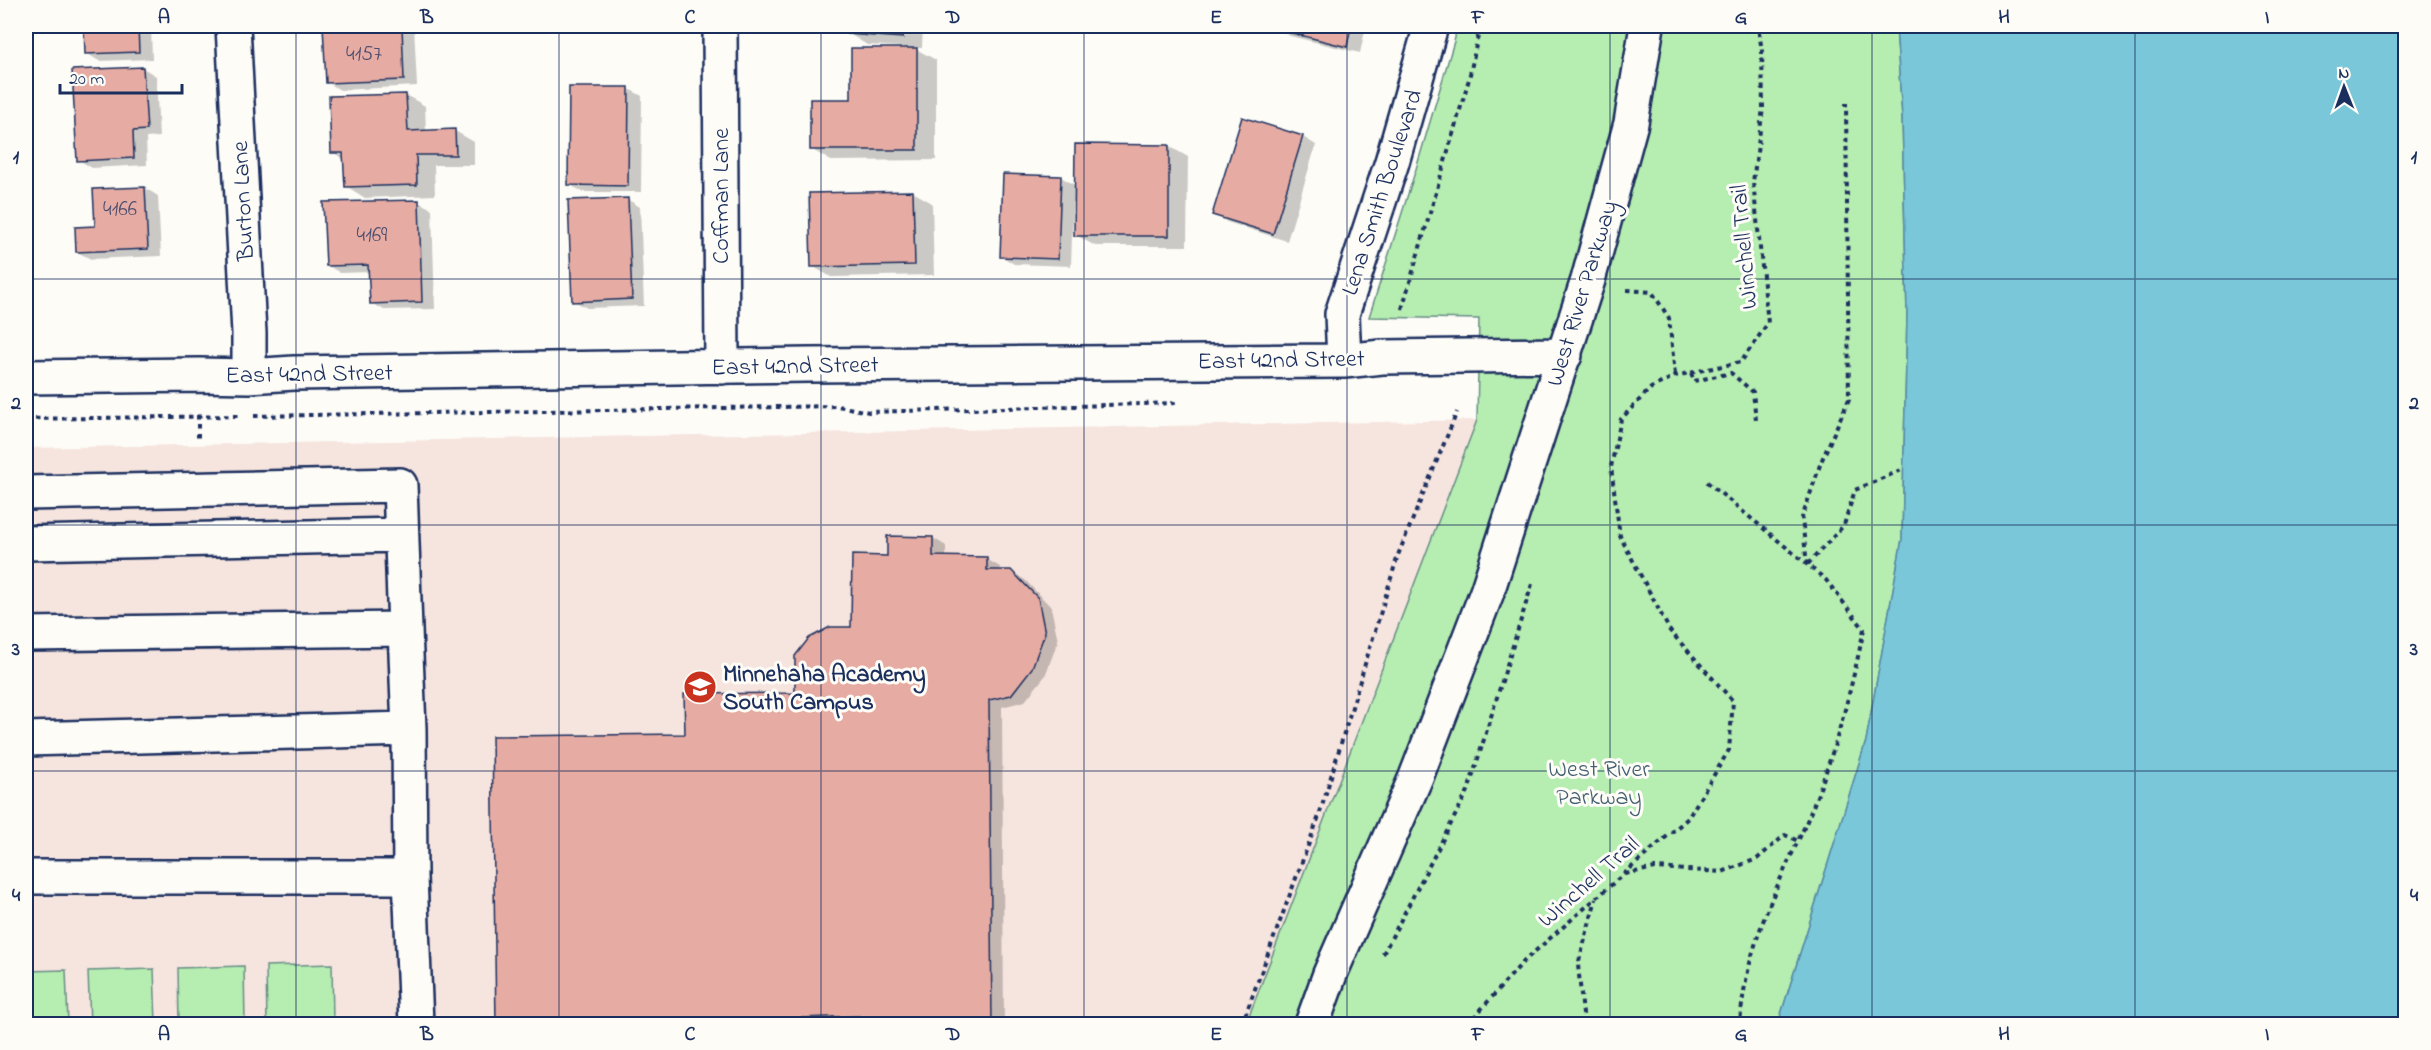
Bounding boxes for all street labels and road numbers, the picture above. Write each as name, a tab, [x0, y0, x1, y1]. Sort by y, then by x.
street label: Lena Smith Boulevard	[1334, 85, 1433, 300]
street label: Coffman Lane	[705, 128, 740, 264]
street label: Burton Lane	[224, 140, 265, 263]
street label: Winchell Trail	[1723, 183, 1768, 311]
street label: West River Parkway	[1538, 196, 1629, 391]
street label: East 42nd Street	[1197, 343, 1365, 380]
street label: East 42nd Street	[711, 349, 879, 386]
street label: East 42nd Street	[225, 357, 393, 394]
street label: Winchell Trail	[1531, 829, 1648, 937]

